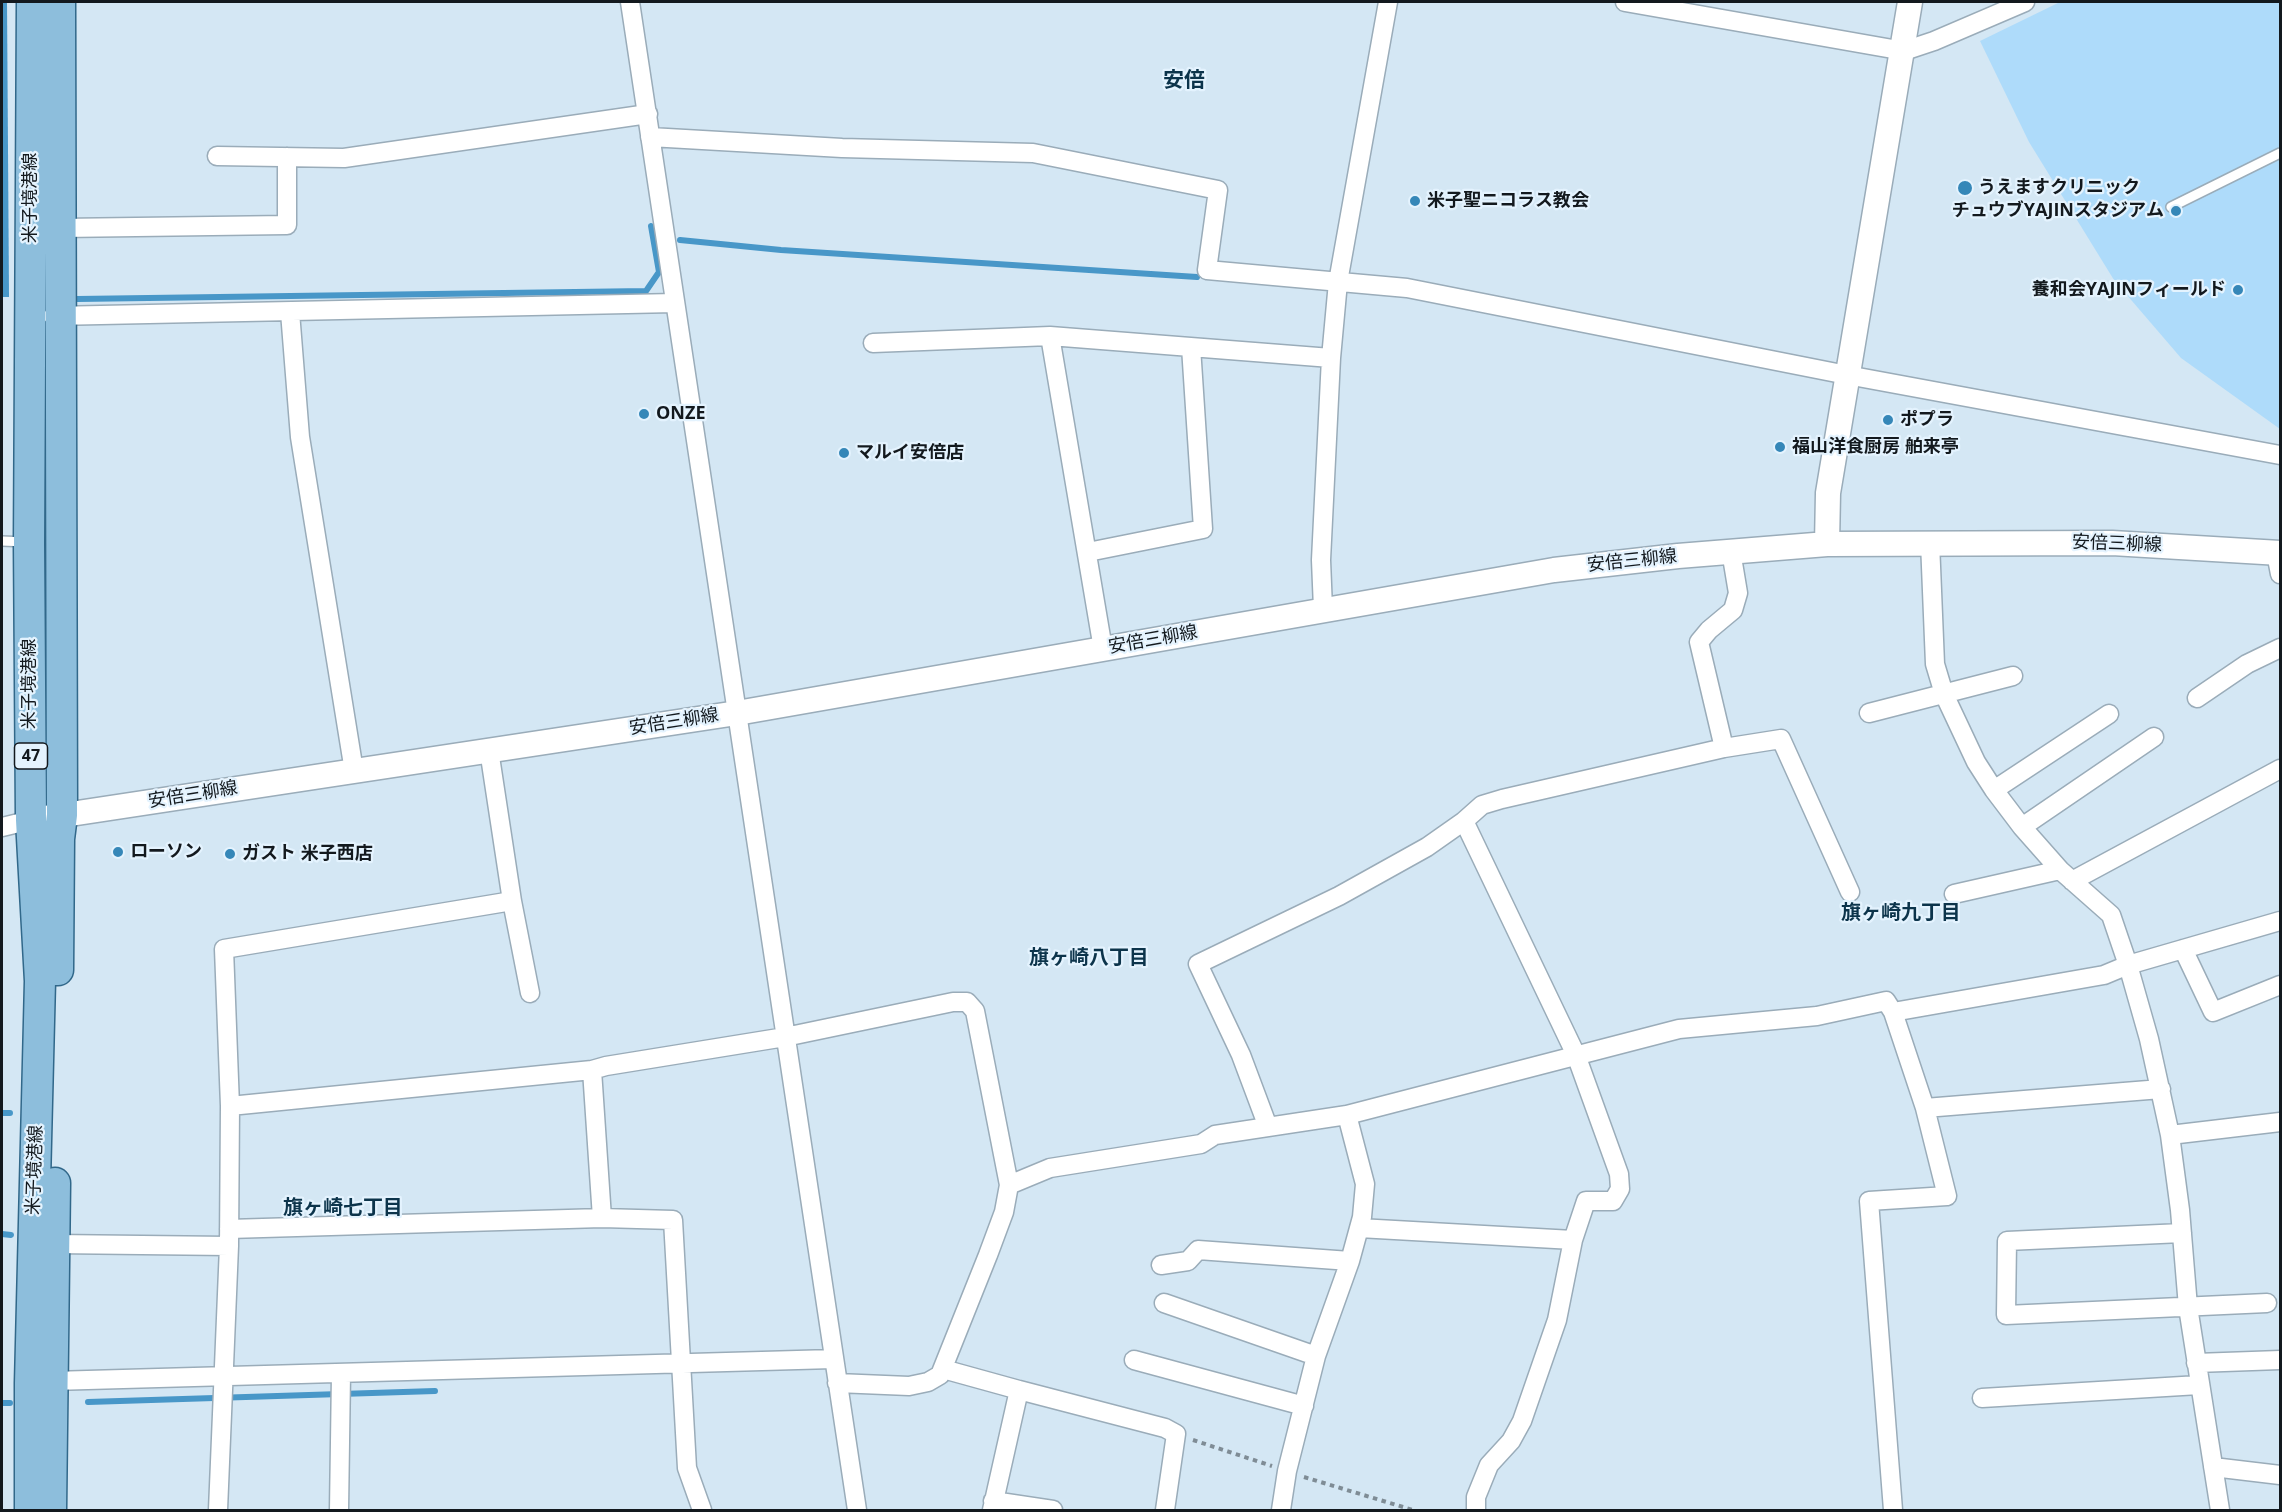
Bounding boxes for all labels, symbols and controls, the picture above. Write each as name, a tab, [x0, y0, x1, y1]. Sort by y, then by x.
district label: 安倍	[1163, 68, 1205, 94]
street label: 米子境港線	[20, 153, 42, 243]
place label: うえますクリニック	[1978, 177, 2140, 199]
marker: うえますクリニック	[1956, 179, 1974, 197]
place label: 米子聖ニコラス教会	[1427, 190, 1589, 212]
marker: 米子聖ニコラス教会	[1408, 194, 1422, 208]
place label: チュウブYAJINスタジアム	[1952, 200, 2164, 222]
marker: チュウブYAJINスタジアム	[2169, 204, 2183, 218]
place label: 養和会YAJINフィールド	[2032, 279, 2226, 301]
marker: 養和会YAJINフィールド	[2231, 283, 2245, 297]
place label: ONZE	[656, 403, 705, 425]
marker: ONZE	[637, 407, 651, 421]
place label: ポプラ	[1900, 409, 1954, 431]
marker: ポプラ	[1881, 413, 1895, 427]
place label: 福山洋食厨房 舶来亭	[1792, 436, 1959, 458]
marker: 福山洋食厨房 舶来亭	[1773, 440, 1787, 454]
place label: マルイ安倍店	[856, 442, 964, 464]
marker: マルイ安倍店	[837, 446, 851, 460]
street label: 安倍三柳線	[2072, 532, 2162, 556]
street label: 安倍三柳線	[1586, 546, 1678, 576]
street label: 安倍三柳線	[1107, 622, 1199, 658]
street label: 米子境港線	[19, 639, 41, 729]
street label: 安倍三柳線	[628, 704, 720, 740]
road number: 47	[15, 743, 48, 769]
street label: 安倍三柳線	[147, 777, 239, 813]
place label: ローソン	[130, 841, 202, 863]
place label: ガスト 米子西店	[242, 843, 373, 865]
marker: ローソン	[111, 845, 125, 859]
marker: ガスト 米子西店	[223, 847, 237, 861]
district label: 旗ヶ崎九丁目	[1841, 901, 1961, 925]
district label: 旗ヶ崎八丁目	[1029, 946, 1149, 970]
street label: 米子境港線	[23, 1125, 47, 1215]
district label: 旗ヶ崎七丁目	[283, 1196, 403, 1220]

